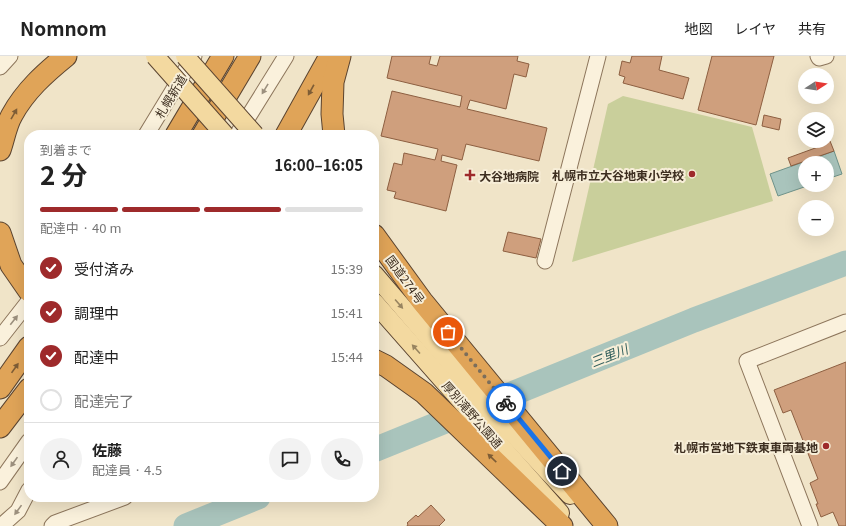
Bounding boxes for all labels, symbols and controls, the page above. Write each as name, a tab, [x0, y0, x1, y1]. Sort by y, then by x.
text: Nomnom	[20, 14, 107, 41]
text: 地図	[684, 18, 712, 38]
text: レイヤ	[734, 18, 776, 38]
text: 共有	[798, 18, 826, 38]
north arrow	[798, 68, 834, 104]
map controls	[798, 68, 834, 236]
street label: 札幌新道	[150, 71, 190, 121]
one-way arrow	[262, 83, 269, 95]
one-way arrow	[308, 84, 315, 96]
one-way arrow	[10, 108, 17, 120]
button: layers	[798, 112, 834, 148]
text: 到着まで	[40, 140, 92, 159]
text: 16:00–16:05	[274, 154, 363, 175]
text: 2 分	[40, 155, 87, 192]
button: +	[798, 156, 834, 192]
place label: 札幌市立大谷地東小学校	[552, 166, 684, 183]
place label: 大谷地病院	[479, 167, 539, 184]
marker: 大谷地病院	[464, 169, 476, 181]
marker: 札幌市立大谷地東小学校	[687, 169, 697, 179]
button: −	[798, 200, 834, 236]
text: 配達中 · 40 m	[40, 218, 122, 237]
street label: 国道274号	[383, 251, 429, 307]
icon: check	[40, 257, 62, 279]
text: 受付済み	[74, 258, 134, 279]
text: 15:39	[331, 259, 363, 278]
one-way arrow	[395, 298, 404, 309]
icon: check	[40, 301, 62, 323]
text: 調理中	[74, 302, 119, 323]
text: 15:41	[331, 303, 363, 322]
one-way arrow	[10, 314, 19, 325]
pin	[431, 315, 465, 349]
icon: bag	[437, 321, 459, 343]
water label: 三里川	[587, 338, 632, 371]
one-way arrow	[411, 344, 421, 354]
icon: check	[40, 345, 62, 367]
text: 配達中	[74, 346, 119, 367]
text: 15:44	[331, 347, 363, 366]
one-way arrow	[10, 363, 18, 373]
street label: 厚別滝野公園通	[439, 377, 507, 451]
courier	[486, 383, 526, 423]
text: 配達完了	[74, 390, 134, 411]
icon: bike	[495, 392, 517, 414]
button: person	[40, 438, 82, 480]
button: chat	[269, 438, 311, 480]
button: phone	[321, 438, 363, 480]
place label: 札幌市営地下鉄東車両基地	[674, 438, 818, 455]
text: 佐藤	[92, 439, 122, 460]
marker: 札幌市営地下鉄東車両基地	[821, 441, 831, 451]
one-way arrow	[487, 454, 497, 463]
pin	[545, 454, 579, 488]
one-way arrow	[11, 457, 19, 467]
text: 配達員 · 4.5	[92, 460, 162, 479]
icon: home	[551, 460, 573, 482]
one-way arrow	[14, 505, 22, 516]

